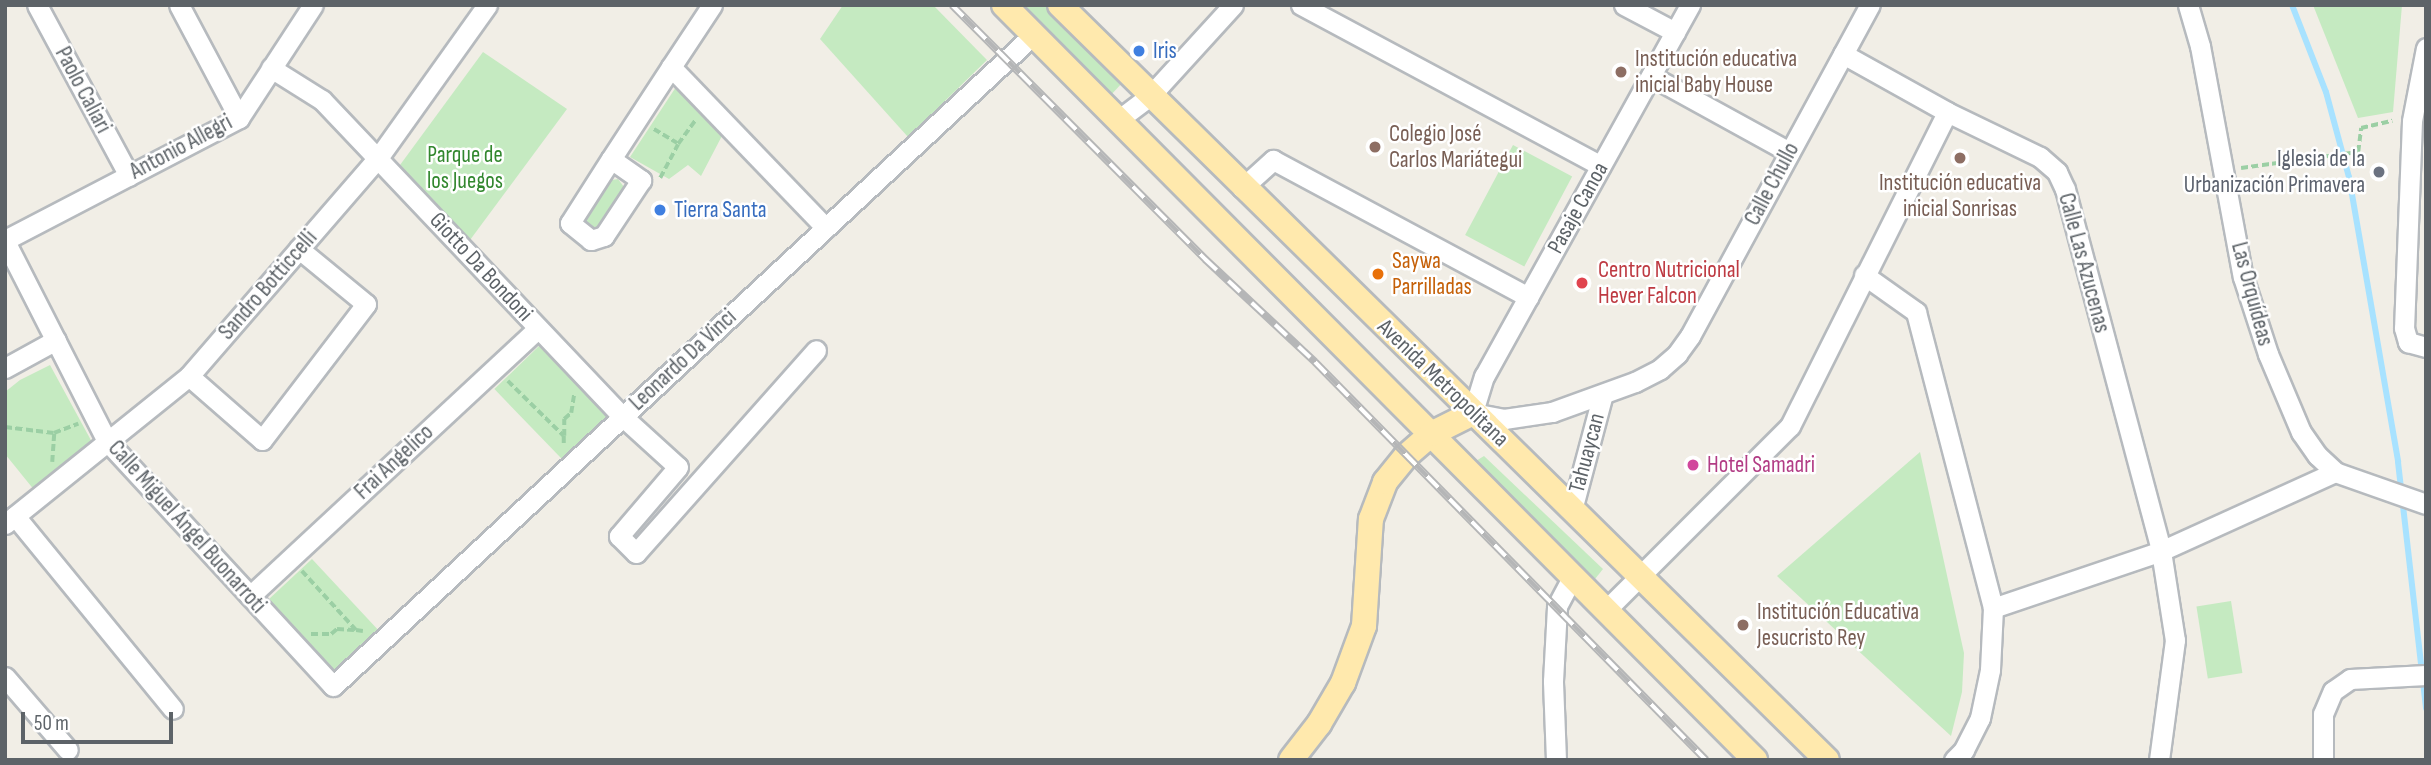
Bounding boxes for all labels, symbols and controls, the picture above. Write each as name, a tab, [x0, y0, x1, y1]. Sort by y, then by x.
place label: Iris	[1153, 37, 1177, 65]
street label: Paolo Caliari	[49, 42, 117, 138]
marker: Iris	[1131, 43, 1147, 59]
place label: Institución educativa inicial Baby House	[1635, 45, 1797, 99]
marker: Institución educativa inicial Baby House	[1613, 64, 1629, 80]
street label: Antonio Allegri	[125, 109, 237, 185]
place label: Colegio José Carlos Mariátegui	[1389, 120, 1522, 174]
street label: Calle Chullo	[1739, 138, 1805, 230]
marker: Colegio José Carlos Mariátegui	[1367, 139, 1383, 155]
park label: Parque de los Juegos	[427, 141, 503, 195]
place label: Iglesia de la Urbanización Primavera	[2184, 145, 2365, 199]
marker: Institución educativa inicial Sonrisas	[1952, 150, 1968, 166]
street label: Pasaje Canoa	[1542, 158, 1614, 258]
marker: Iglesia de la Urbanización Primavera	[2371, 164, 2387, 180]
place label: Institución educativa inicial Sonrisas	[1879, 169, 2041, 223]
street label: Calle Las Azucenas	[2052, 190, 2116, 336]
place label: Tierra Santa	[674, 196, 767, 224]
marker: Tierra Santa	[652, 202, 668, 218]
street label: Giotto Da Bondoni	[424, 207, 538, 327]
street label: Sandro Botticcelli	[213, 224, 323, 346]
street label: Las Orquídeas	[2225, 239, 2279, 349]
place label: Saywa Parrilladas	[1392, 247, 1472, 301]
place label: Centro Nutricional Hever Falcon	[1598, 256, 1740, 310]
marker: Saywa Parrilladas	[1370, 266, 1386, 282]
marker: Centro Nutricional Hever Falcon	[1572, 273, 1592, 293]
street label: Leonardo Da Vinci	[624, 303, 742, 417]
street label: Avenida Metropolitana	[1372, 313, 1514, 453]
street label: Tahuaycan	[1563, 410, 1611, 496]
street label: Frai Angelico	[349, 419, 439, 505]
street label: Calle Miguel Ángel Buonarroti	[102, 435, 272, 619]
place label: Hotel Samadri	[1707, 451, 1815, 479]
marker: Hotel Samadri	[1685, 457, 1701, 473]
place label: Institución Educativa Jesucristo Rey	[1757, 598, 1919, 652]
marker: Institución Educativa Jesucristo Rey	[1735, 617, 1751, 633]
scale bar	[24, 698, 177, 742]
text: 50 m	[34, 711, 69, 736]

